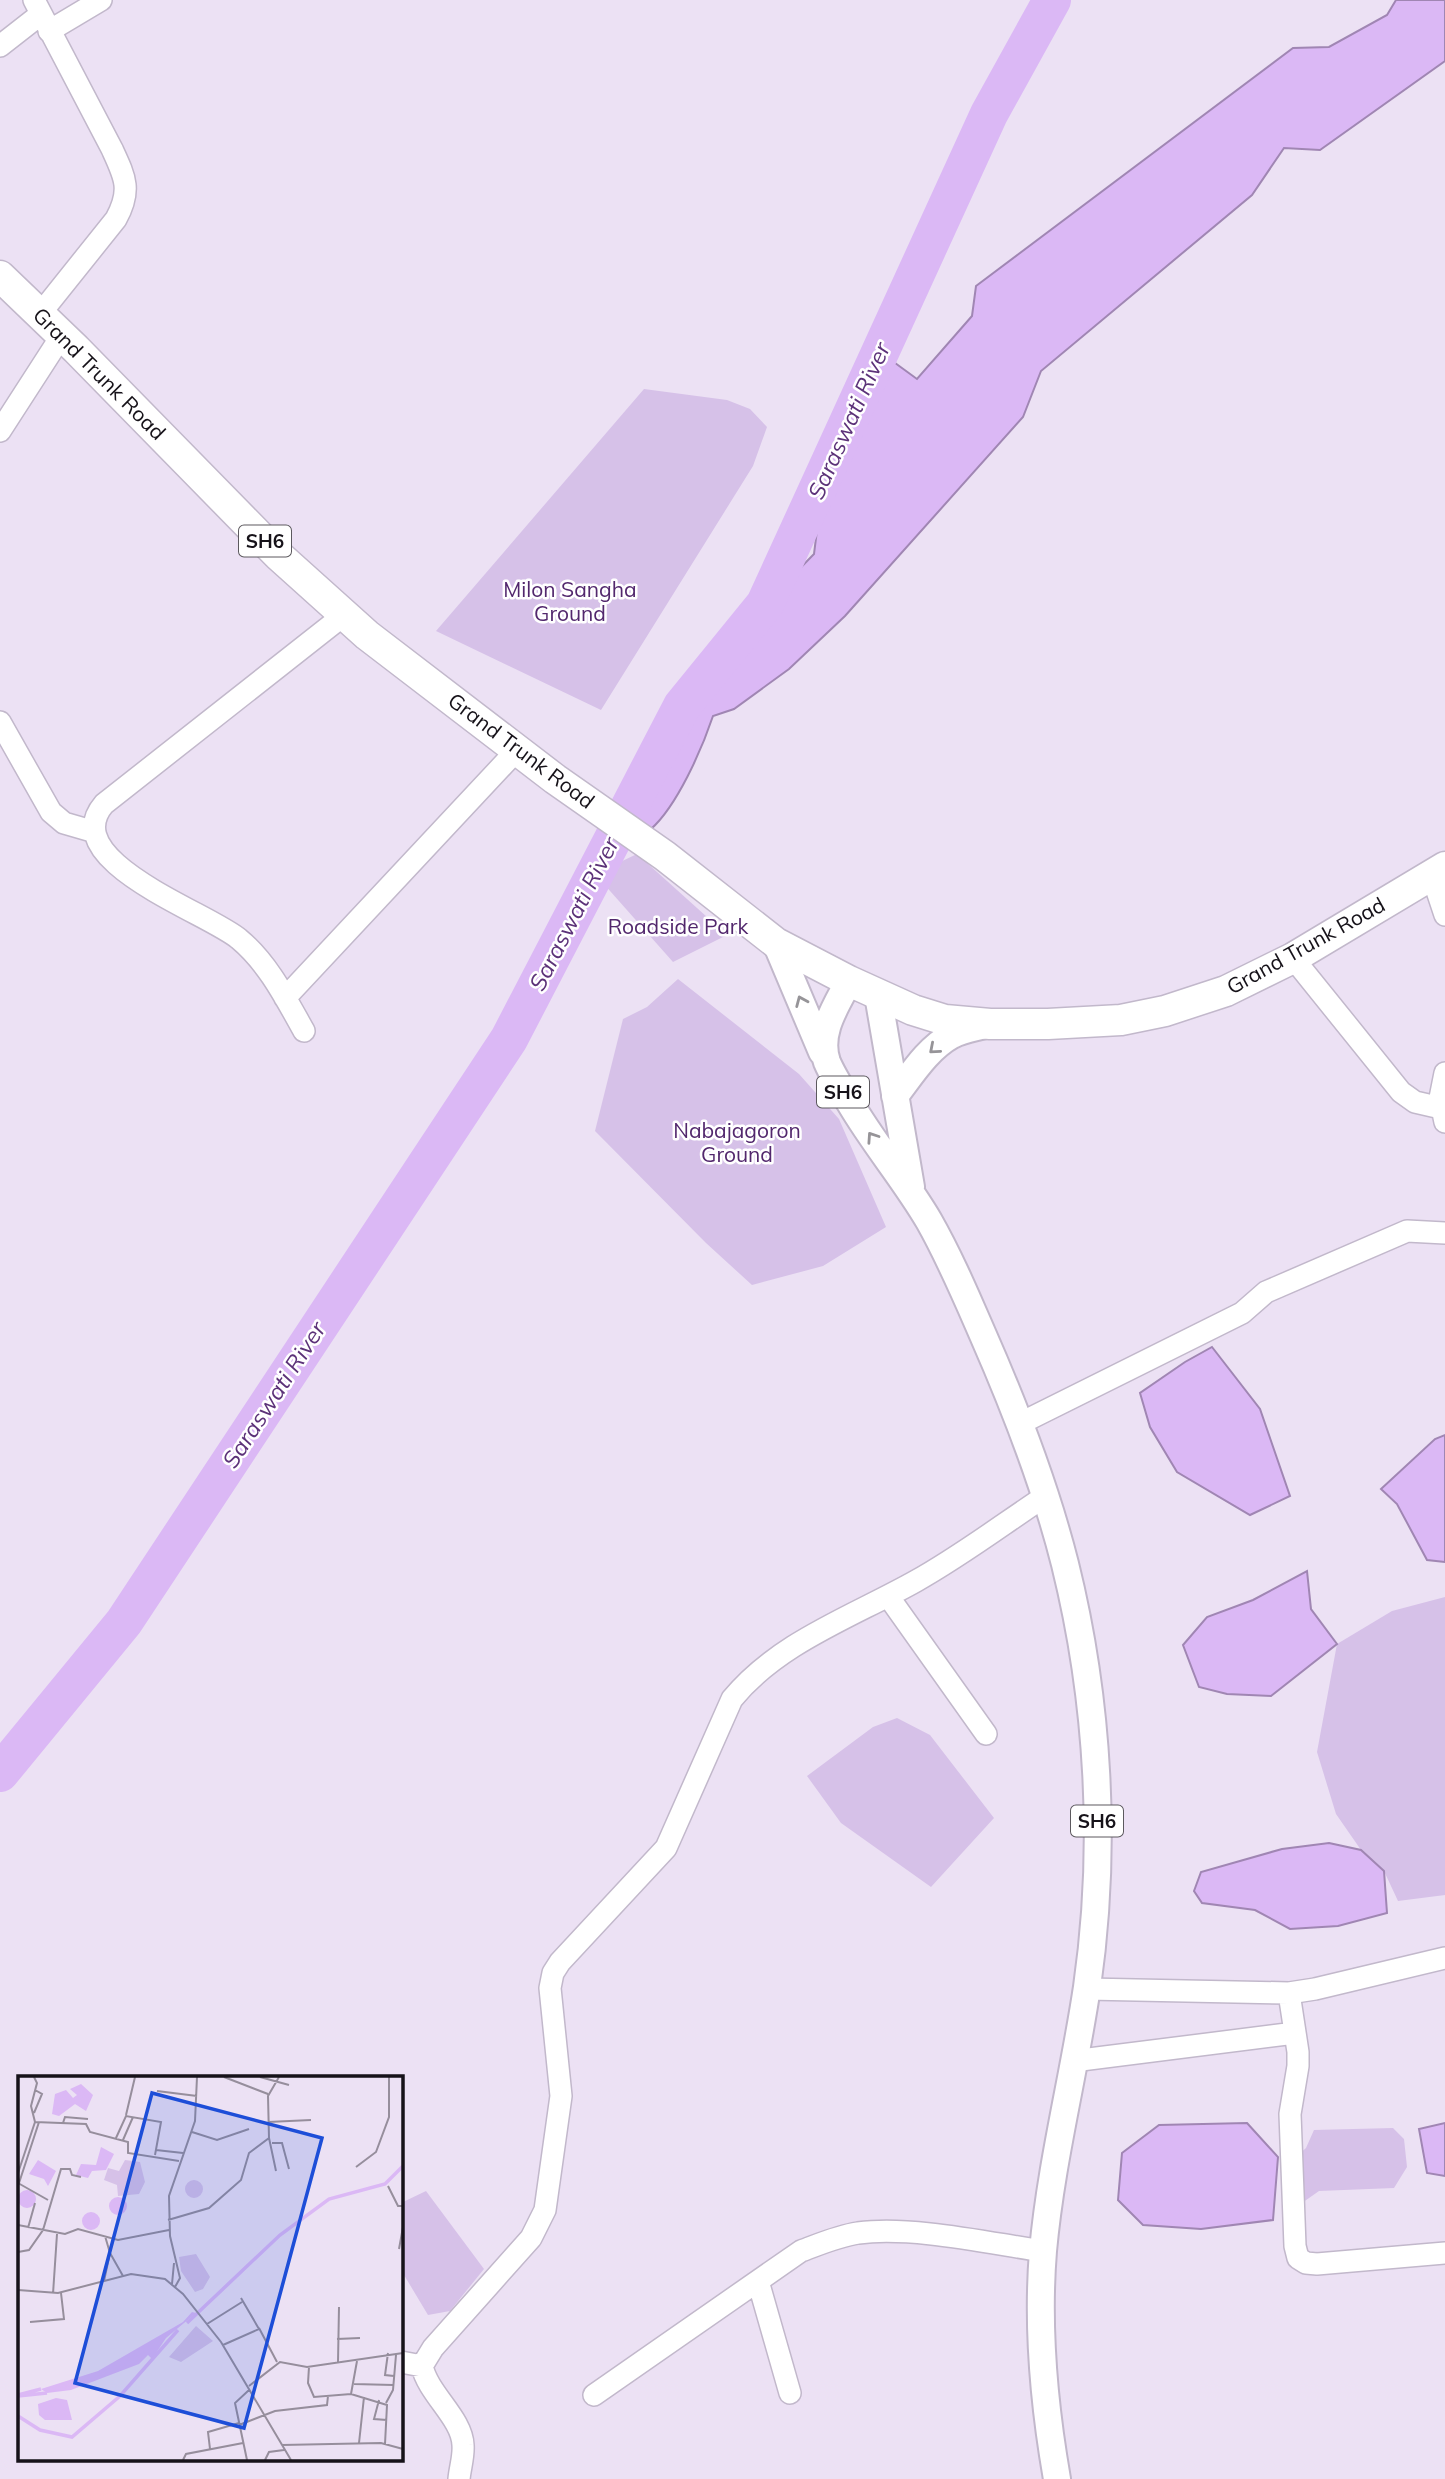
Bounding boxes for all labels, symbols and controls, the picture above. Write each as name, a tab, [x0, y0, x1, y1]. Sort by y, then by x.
street label: Grand Trunk Road	[28, 302, 171, 445]
water label: Saraswati River	[801, 336, 897, 504]
road number: SH6	[239, 526, 291, 556]
park label: Milon Sangha Ground	[503, 576, 637, 626]
street label: Grand Trunk Road	[443, 687, 600, 814]
water label: Saraswati River	[522, 831, 626, 996]
street label: Grand Trunk Road	[1222, 891, 1389, 999]
park label: Roadside Park	[608, 913, 748, 939]
one-way arrow	[795, 996, 809, 1008]
one-way arrow	[930, 1041, 943, 1053]
road number: SH6	[817, 1076, 869, 1108]
park label: Nabajagoron Ground	[673, 1117, 801, 1167]
one-way arrow	[868, 1132, 880, 1145]
water label: Saraswati River	[215, 1315, 333, 1473]
road number: SH6	[1071, 1806, 1123, 1837]
inset map	[18, 2076, 402, 2462]

